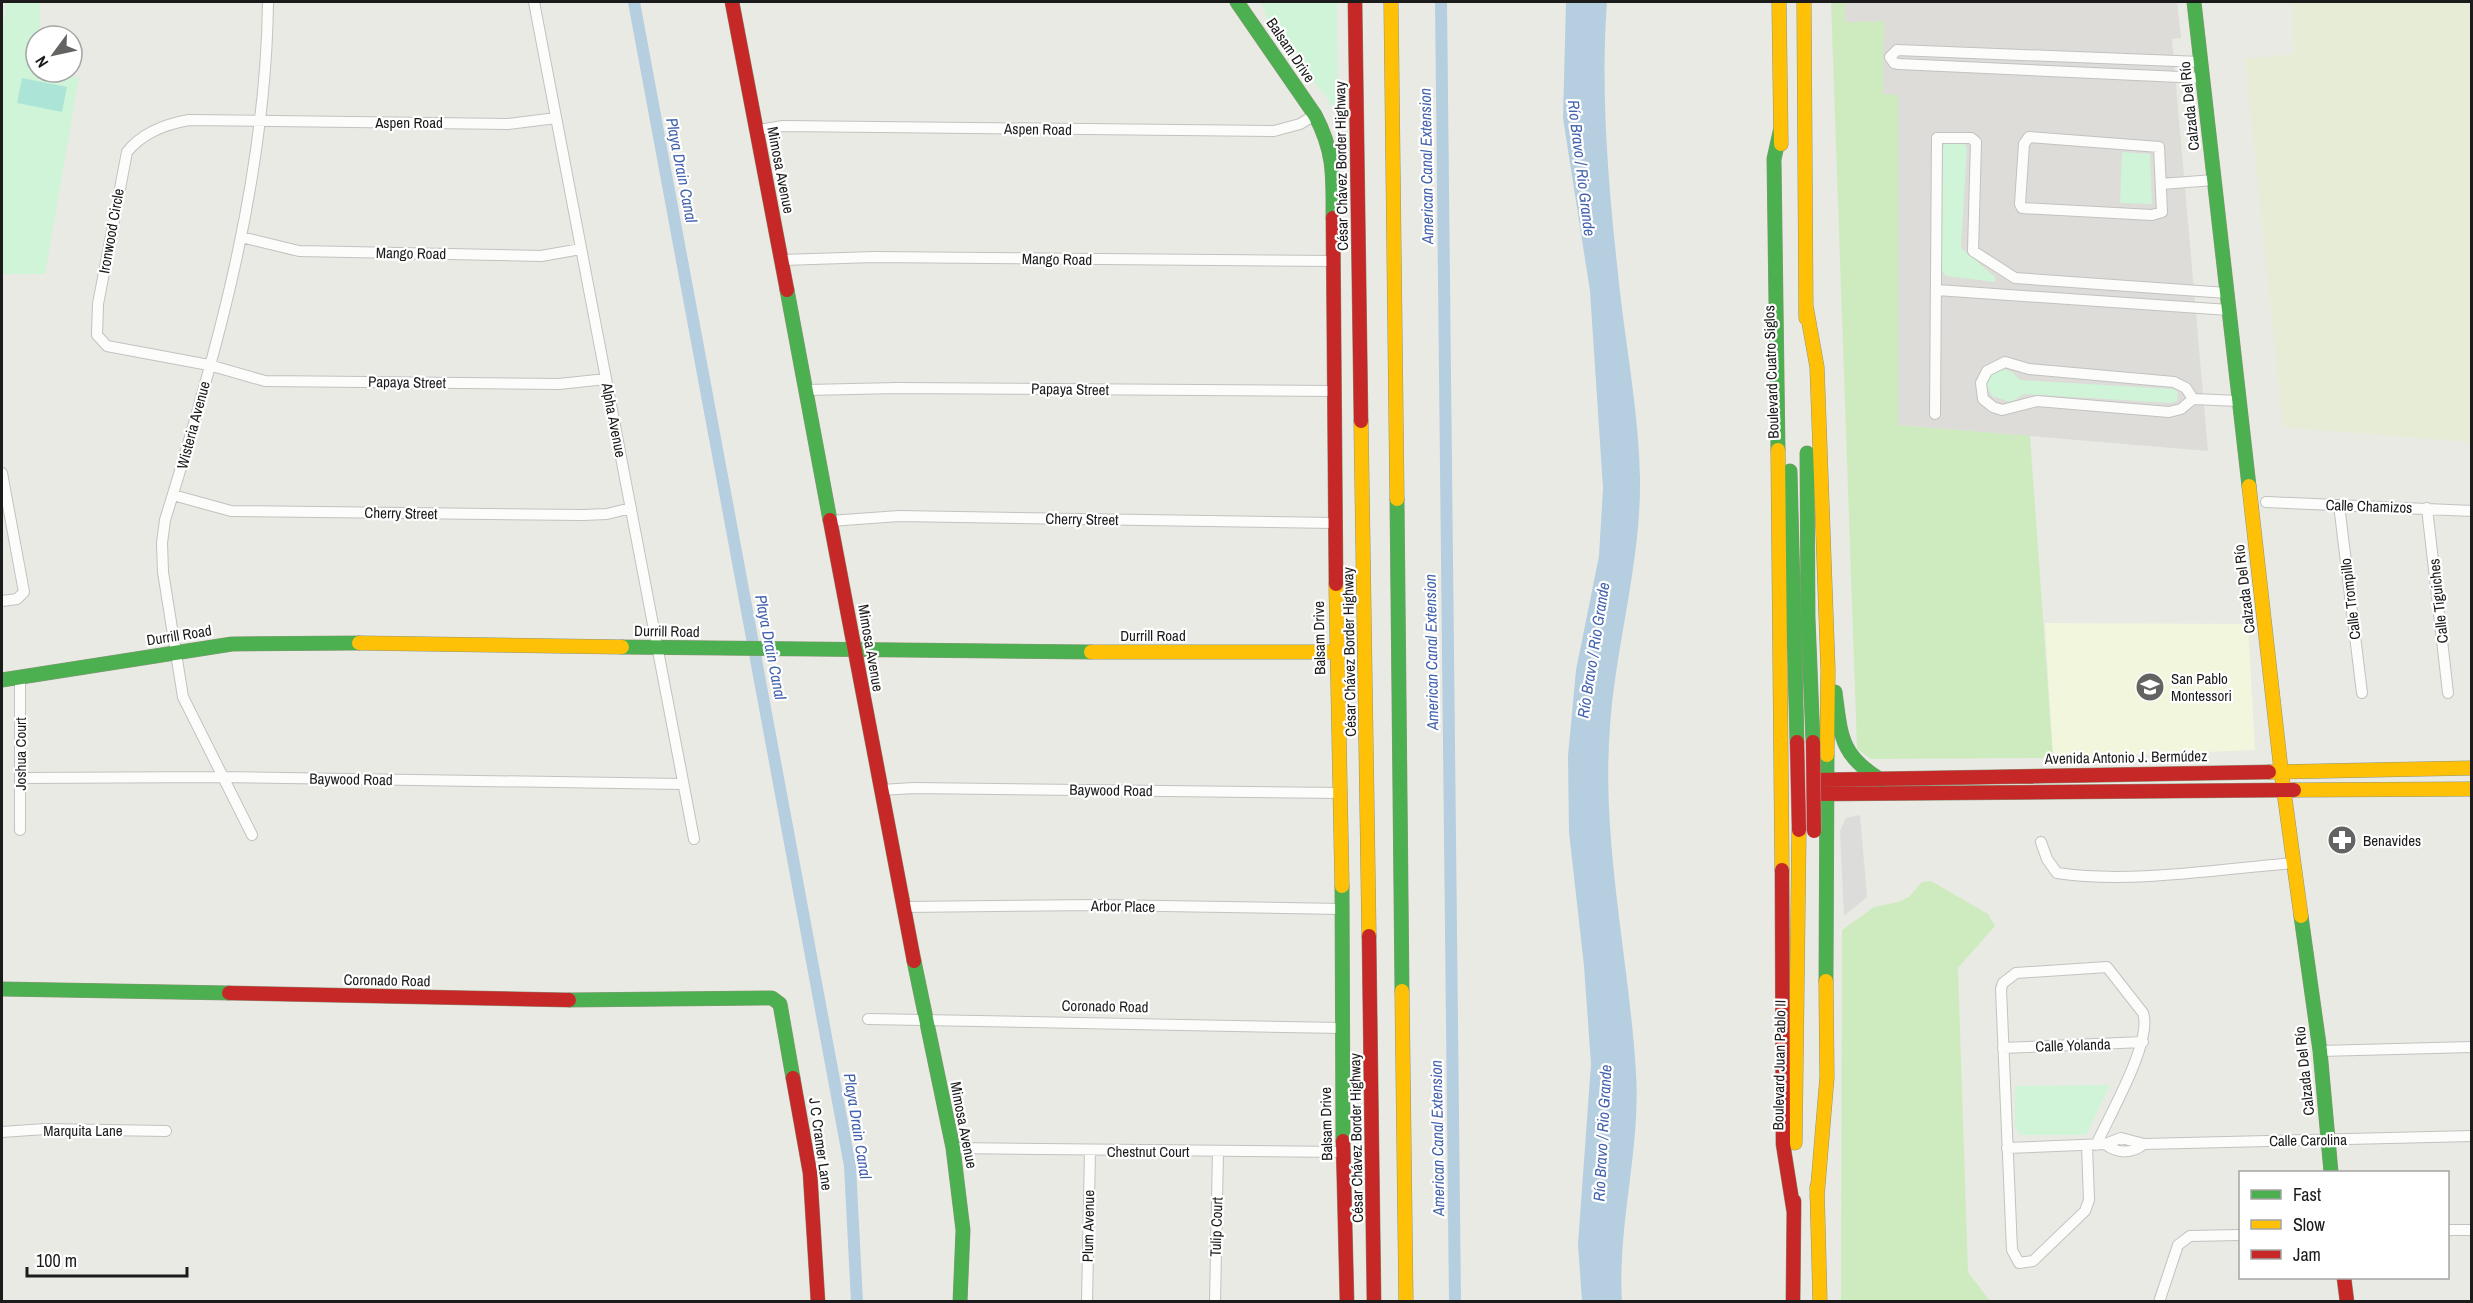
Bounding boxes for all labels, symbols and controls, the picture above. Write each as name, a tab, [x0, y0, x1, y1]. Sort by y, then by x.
street label: Balsam Drive	[1262, 14, 1320, 87]
north arrow	[24, 24, 84, 84]
text: N	[30, 52, 53, 72]
street label: Calzada Del Río	[2174, 60, 2204, 152]
street label: César Chávez Border Highway	[1329, 80, 1353, 251]
water label: American Canal Extension	[1414, 88, 1438, 245]
water label: Río Bravo / Rio Grande	[1563, 99, 1601, 237]
street label: Aspen Road	[374, 112, 443, 133]
water label: Playa Drain Canal	[661, 116, 703, 225]
street label: Aspen Road	[1003, 118, 1072, 140]
street label: Mimosa Avenue	[762, 125, 800, 215]
street label: Ironwood Circle	[93, 187, 129, 275]
street label: Mango Road	[376, 242, 446, 264]
street label: Mango Road	[1022, 248, 1092, 270]
street label: Boulevard Cuatro Siglos	[1758, 305, 1784, 439]
street label: Papaya Street	[368, 371, 447, 393]
street label: Papaya Street	[1031, 378, 1110, 400]
street label: Wisteria Avenue	[171, 379, 215, 471]
street label: Alpha Avenue	[596, 380, 632, 459]
street label: Calle Chamizos	[2325, 494, 2413, 518]
street label: Cherry Street	[364, 502, 438, 524]
street label: Cherry Street	[1045, 508, 1119, 530]
street label: Calzada Del Río	[2228, 543, 2260, 635]
street label: Calle Trompillo	[2335, 557, 2365, 641]
street label: Calle Tiguiches	[2423, 558, 2453, 644]
street label: César Chávez Border Highway	[1337, 566, 1361, 737]
water label: American Canal Extension	[1419, 574, 1443, 731]
water label: Río Bravo / Rio Grande	[1571, 581, 1615, 719]
water label: Playa Drain Canal	[750, 593, 792, 702]
street label: Balsam Drive	[1308, 601, 1330, 675]
street label: Mimosa Avenue	[853, 603, 889, 693]
street label: Durrill Road	[145, 619, 213, 651]
street label: Durrill Road	[634, 620, 700, 642]
street label: Durrill Road	[1120, 625, 1186, 646]
place label: San Pablo Montessori	[2171, 668, 2232, 706]
school or university icon: San Pablo Montessori	[2134, 671, 2166, 703]
street label: Joshua Court	[10, 717, 31, 791]
street label: Avenida Antonio J. Bermúdez	[2044, 745, 2207, 769]
street label: Baywood Road	[309, 768, 393, 790]
street label: Baywood Road	[1069, 779, 1153, 801]
pharmacy icon: Benavides	[2326, 824, 2358, 856]
place label: Benavides	[2363, 830, 2421, 851]
street label: Arbor Place	[1090, 895, 1155, 917]
street label: Coronado Road	[343, 969, 431, 991]
street label: Coronado Road	[1061, 995, 1149, 1017]
street label: Boulevard Juan Pablo II	[1767, 1000, 1791, 1130]
street label: Calzada Del Río	[2289, 1025, 2319, 1117]
street label: Calle Yolanda	[2035, 1033, 2111, 1057]
street label: César Chávez Border Highway	[1344, 1052, 1368, 1223]
water label: American Canal Extension	[1425, 1060, 1449, 1217]
water label: Río Bravo / Rio Grande	[1587, 1064, 1617, 1202]
water label: Playa Drain Canal	[839, 1072, 877, 1181]
street label: Mimosa Avenue	[945, 1080, 983, 1170]
street label: Balsam Drive	[1315, 1087, 1337, 1161]
street label: J C Cramer Lane	[804, 1096, 838, 1192]
street label: Marquita Lane	[43, 1120, 123, 1141]
street label: Calle Carolina	[2269, 1129, 2347, 1151]
street label: Chestnut Court	[1107, 1141, 1190, 1162]
legend	[2239, 1171, 2449, 1279]
text: Fast	[2293, 1182, 2321, 1207]
street label: Plum Avenue	[1077, 1190, 1099, 1262]
street label: Tulip Court	[1204, 1196, 1228, 1257]
text: Slow	[2293, 1212, 2325, 1237]
scale bar	[27, 1240, 188, 1278]
text: Jam	[2293, 1242, 2321, 1267]
text: 100 m	[36, 1248, 77, 1273]

